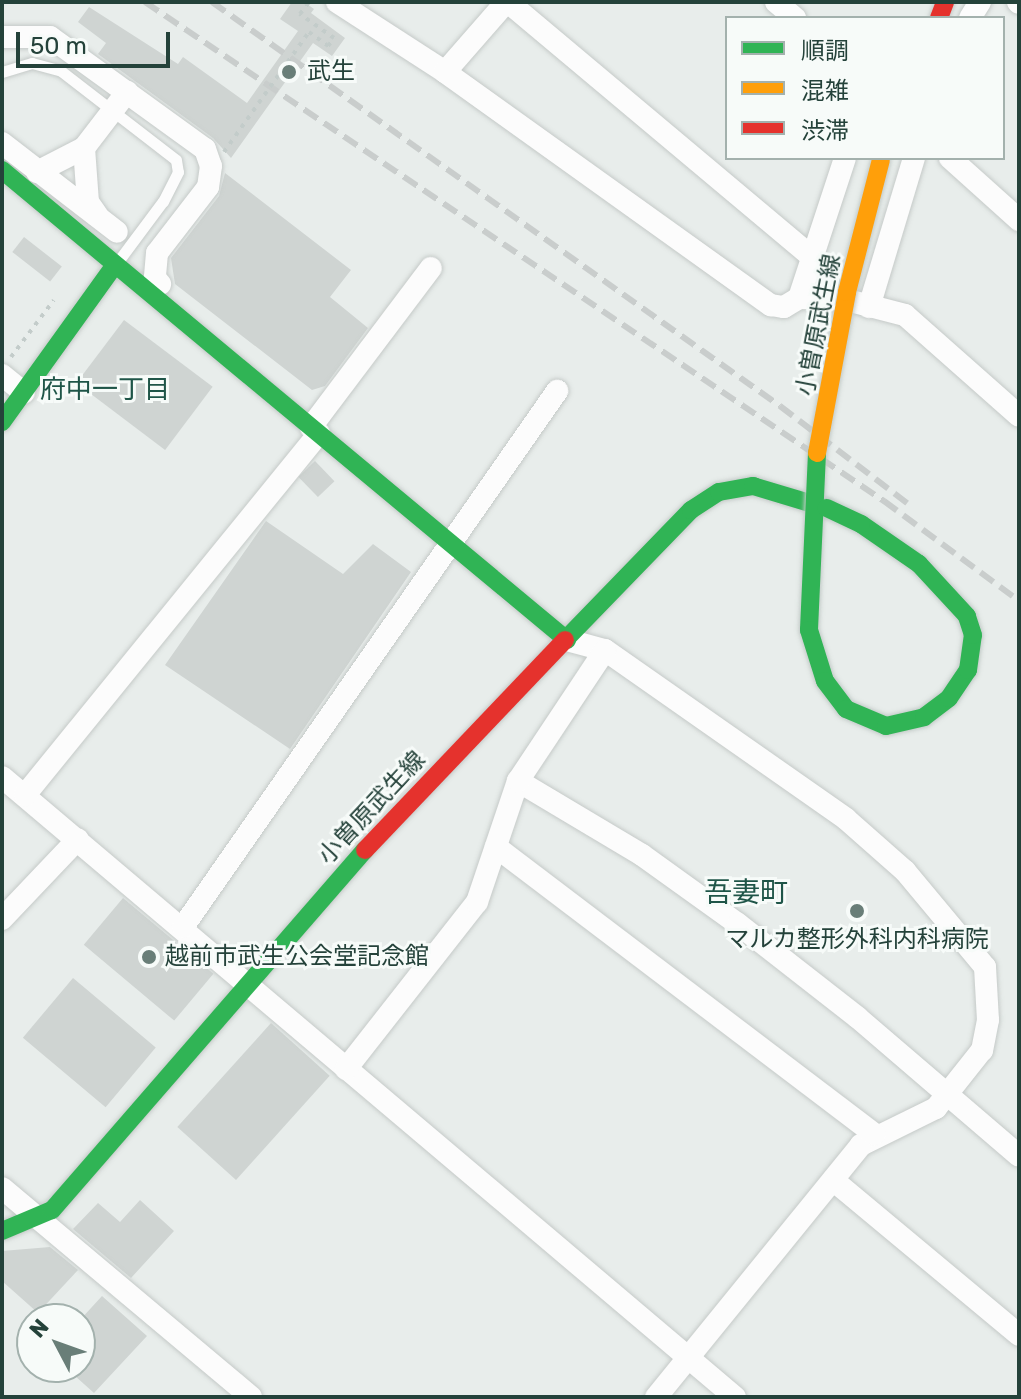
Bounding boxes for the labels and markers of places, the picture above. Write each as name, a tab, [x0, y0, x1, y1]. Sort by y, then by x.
place label: 武生	[307, 58, 355, 86]
marker: 武生	[278, 61, 300, 83]
marker: マルカ整形外科内科病院	[846, 900, 868, 922]
place label: マルカ整形外科内科病院	[725, 926, 989, 954]
place label: 越前市武生公会堂記念館	[165, 943, 429, 971]
marker: 越前市武生公会堂記念館	[140, 948, 158, 966]

